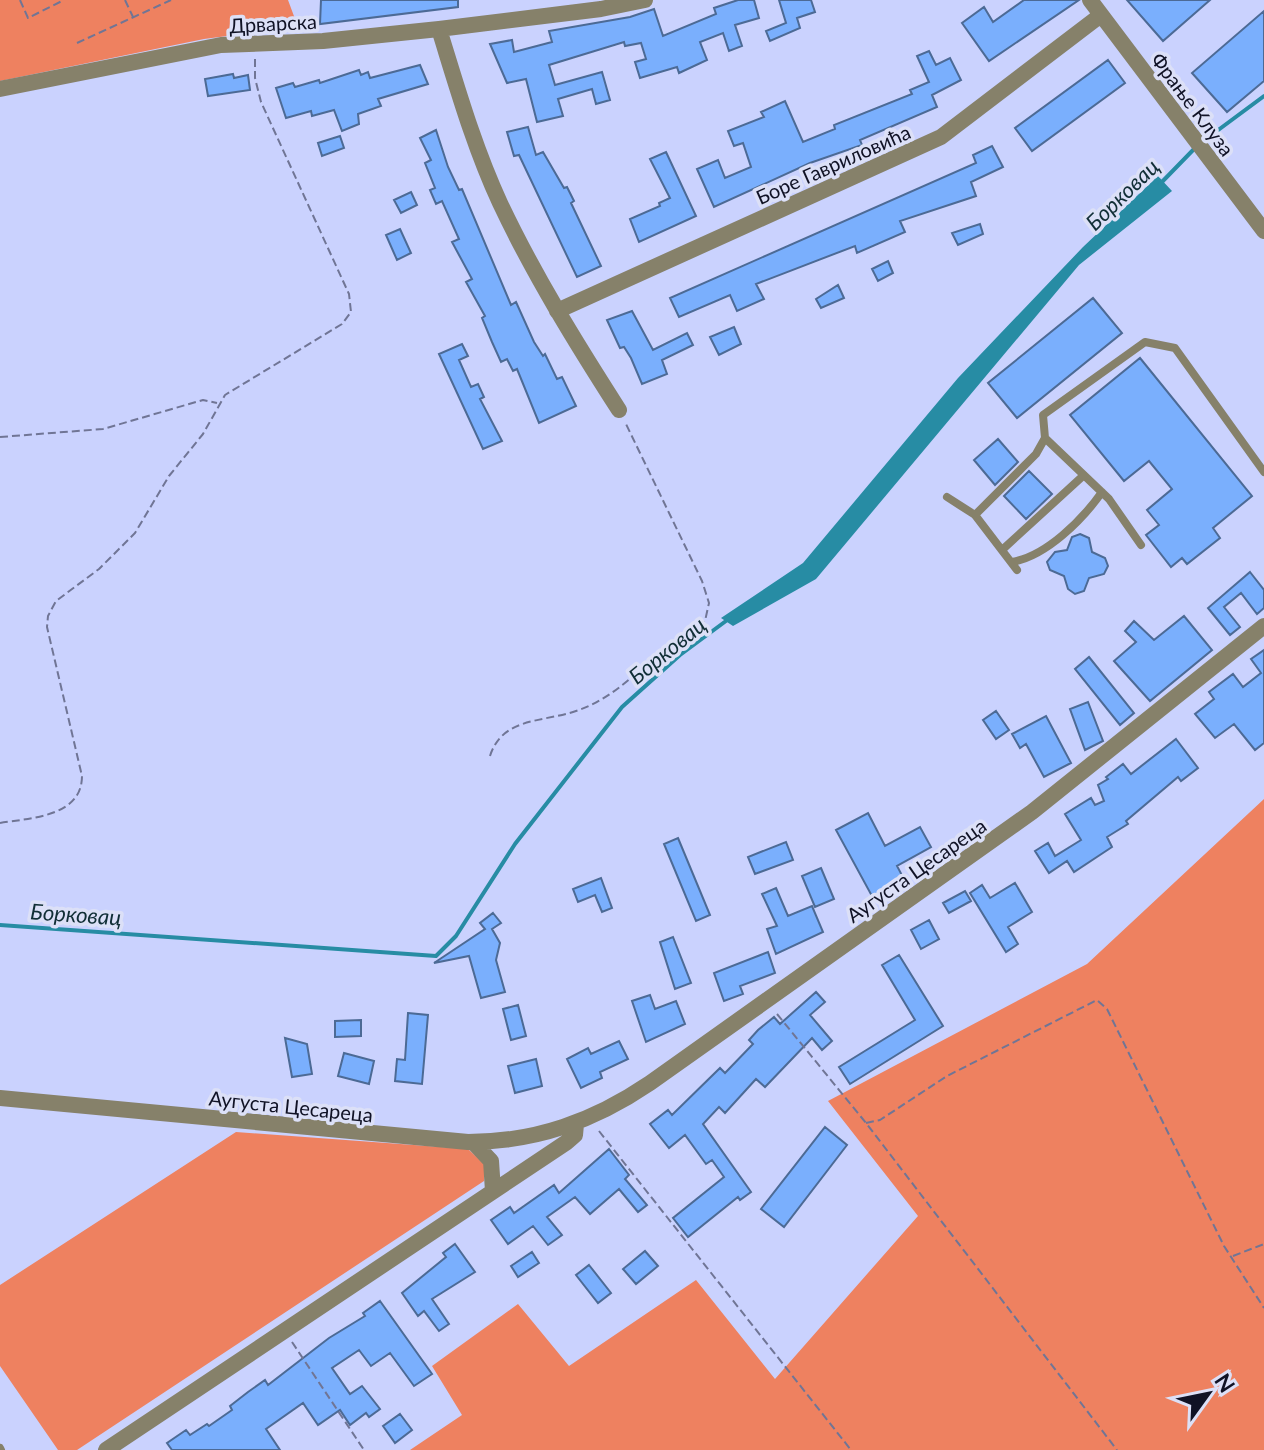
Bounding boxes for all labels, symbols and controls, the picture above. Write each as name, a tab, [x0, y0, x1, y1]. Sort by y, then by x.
street label: Дрварска	[229, 9, 317, 37]
street label: Фрање Клуза	[1146, 48, 1240, 160]
street label: Боре Гавриловића	[752, 119, 914, 209]
water label: Борковац	[1080, 153, 1164, 235]
water label: Борковац	[623, 611, 711, 689]
street label: Аугуста Цесареца	[842, 813, 990, 927]
water label: Борковац	[29, 897, 123, 931]
street label: Аугуста Цесареца	[208, 1085, 374, 1127]
north arrow	[1168, 1354, 1248, 1434]
text: N	[1209, 1368, 1241, 1397]

